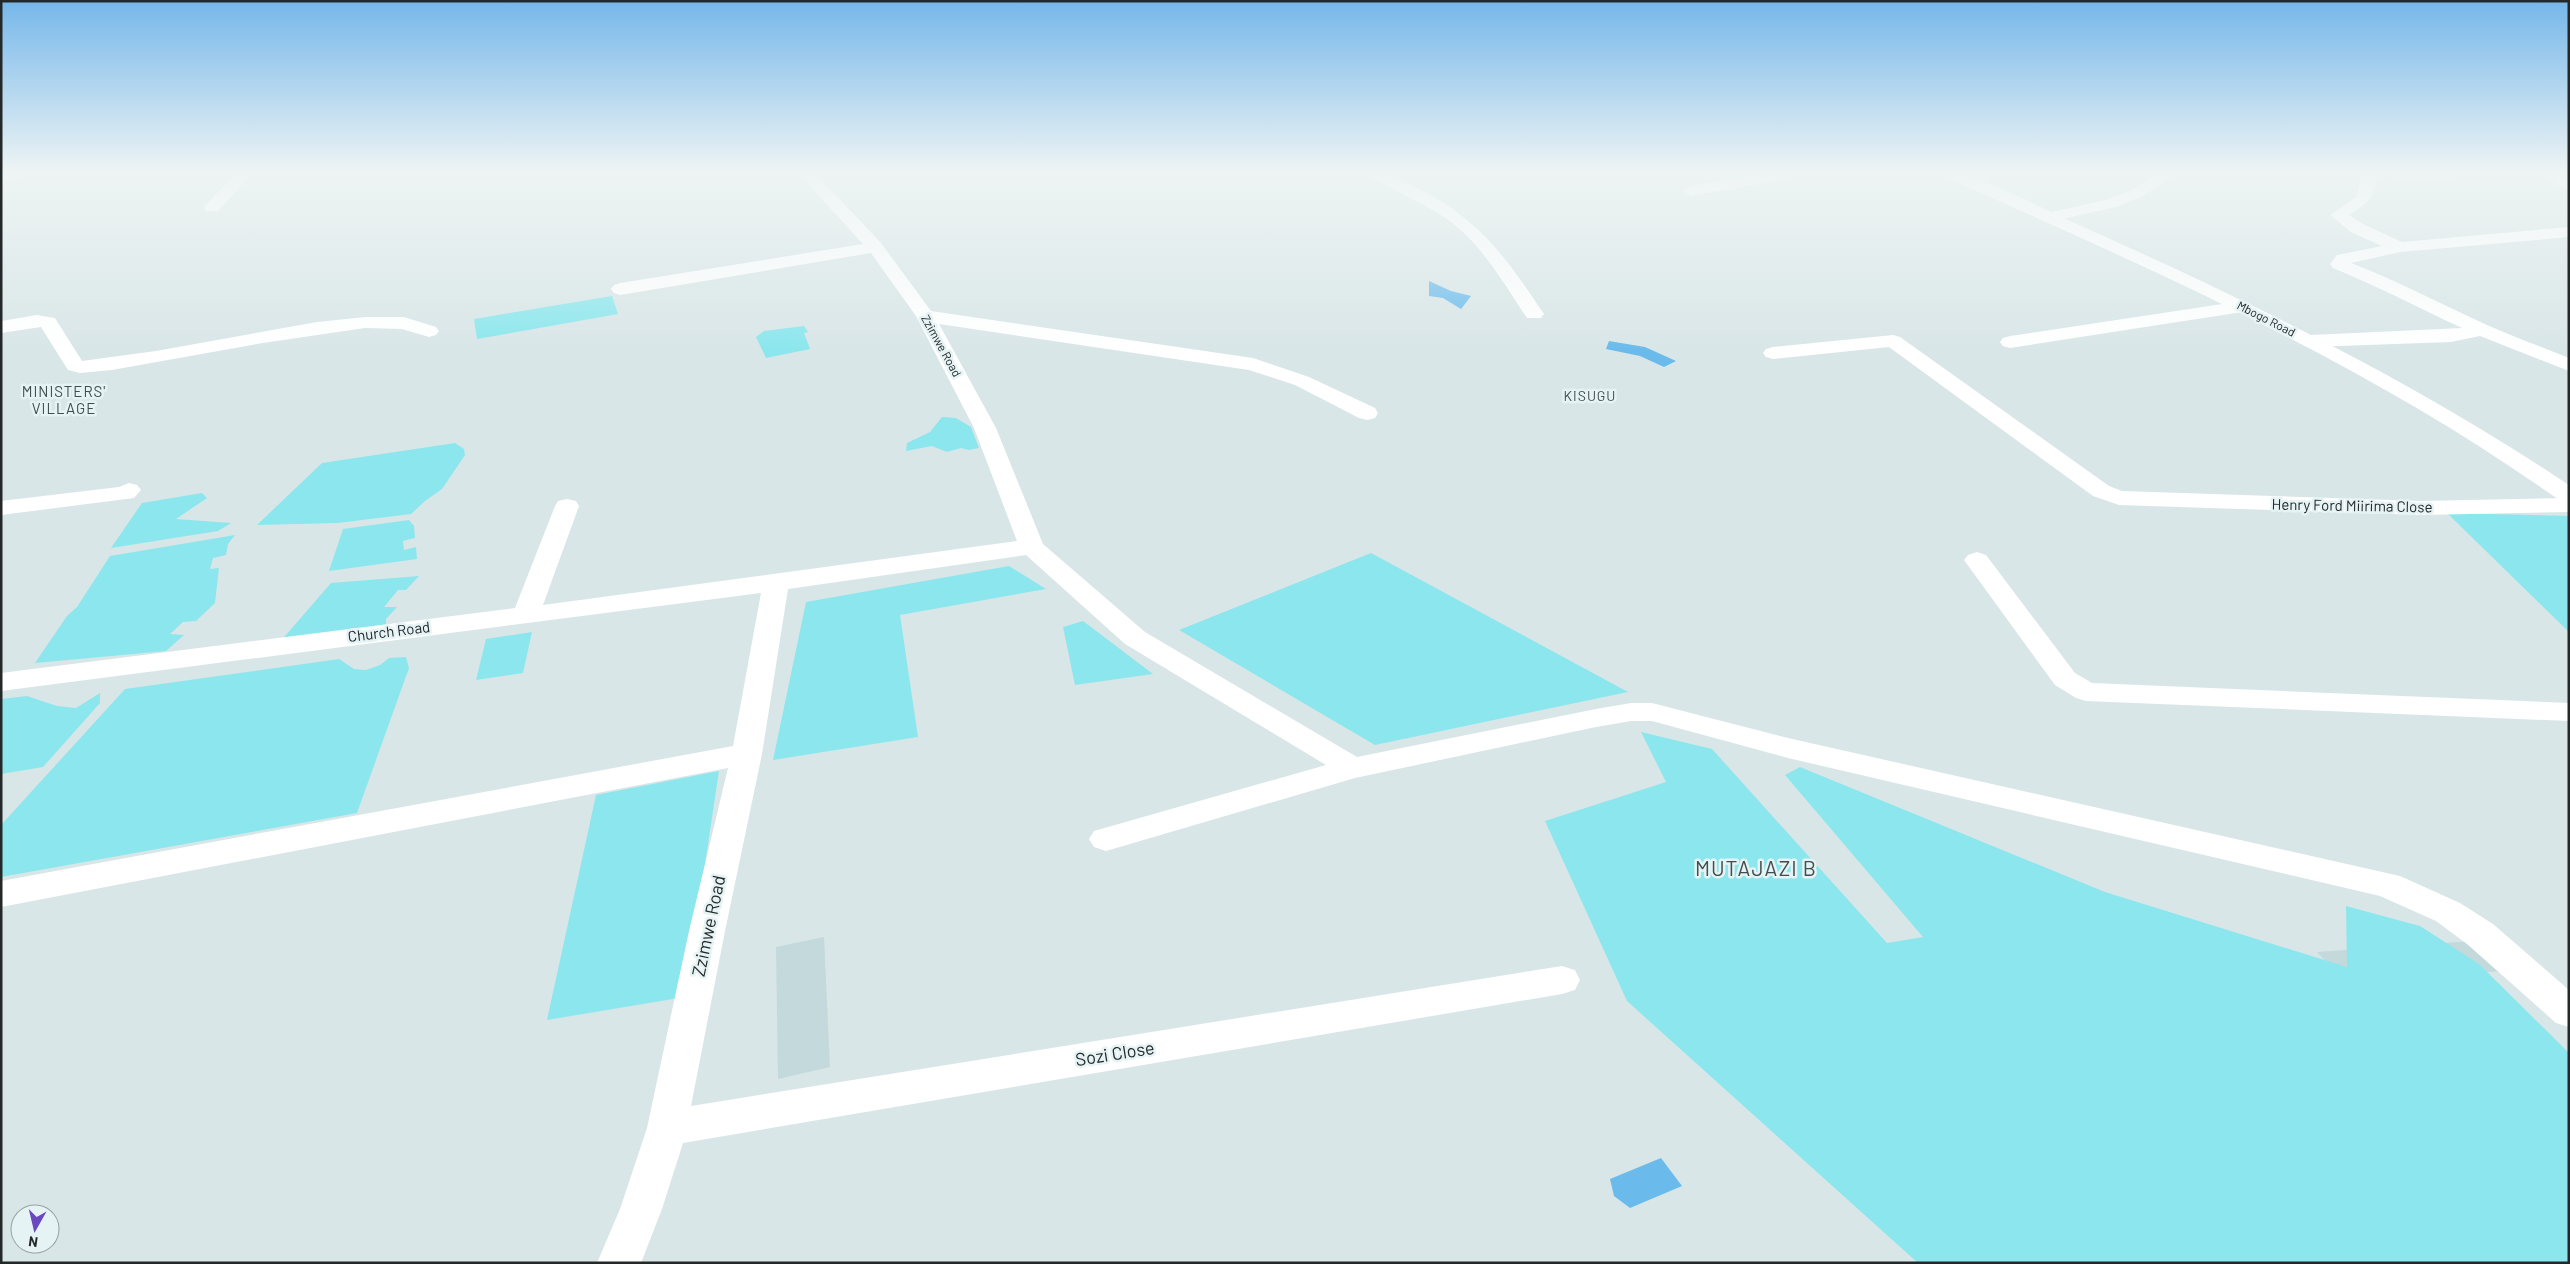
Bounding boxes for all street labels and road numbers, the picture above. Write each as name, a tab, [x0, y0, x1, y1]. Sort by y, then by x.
street label: Mbogo Road	[2235, 297, 2298, 339]
street label: Zzimwe Road	[919, 312, 965, 379]
street label: Henry Ford Miirima Close	[2271, 495, 2433, 515]
street label: Church Road	[347, 617, 431, 645]
street label: Zzimwe Road	[687, 873, 729, 978]
street label: Sozi Close	[1074, 1036, 1156, 1070]

